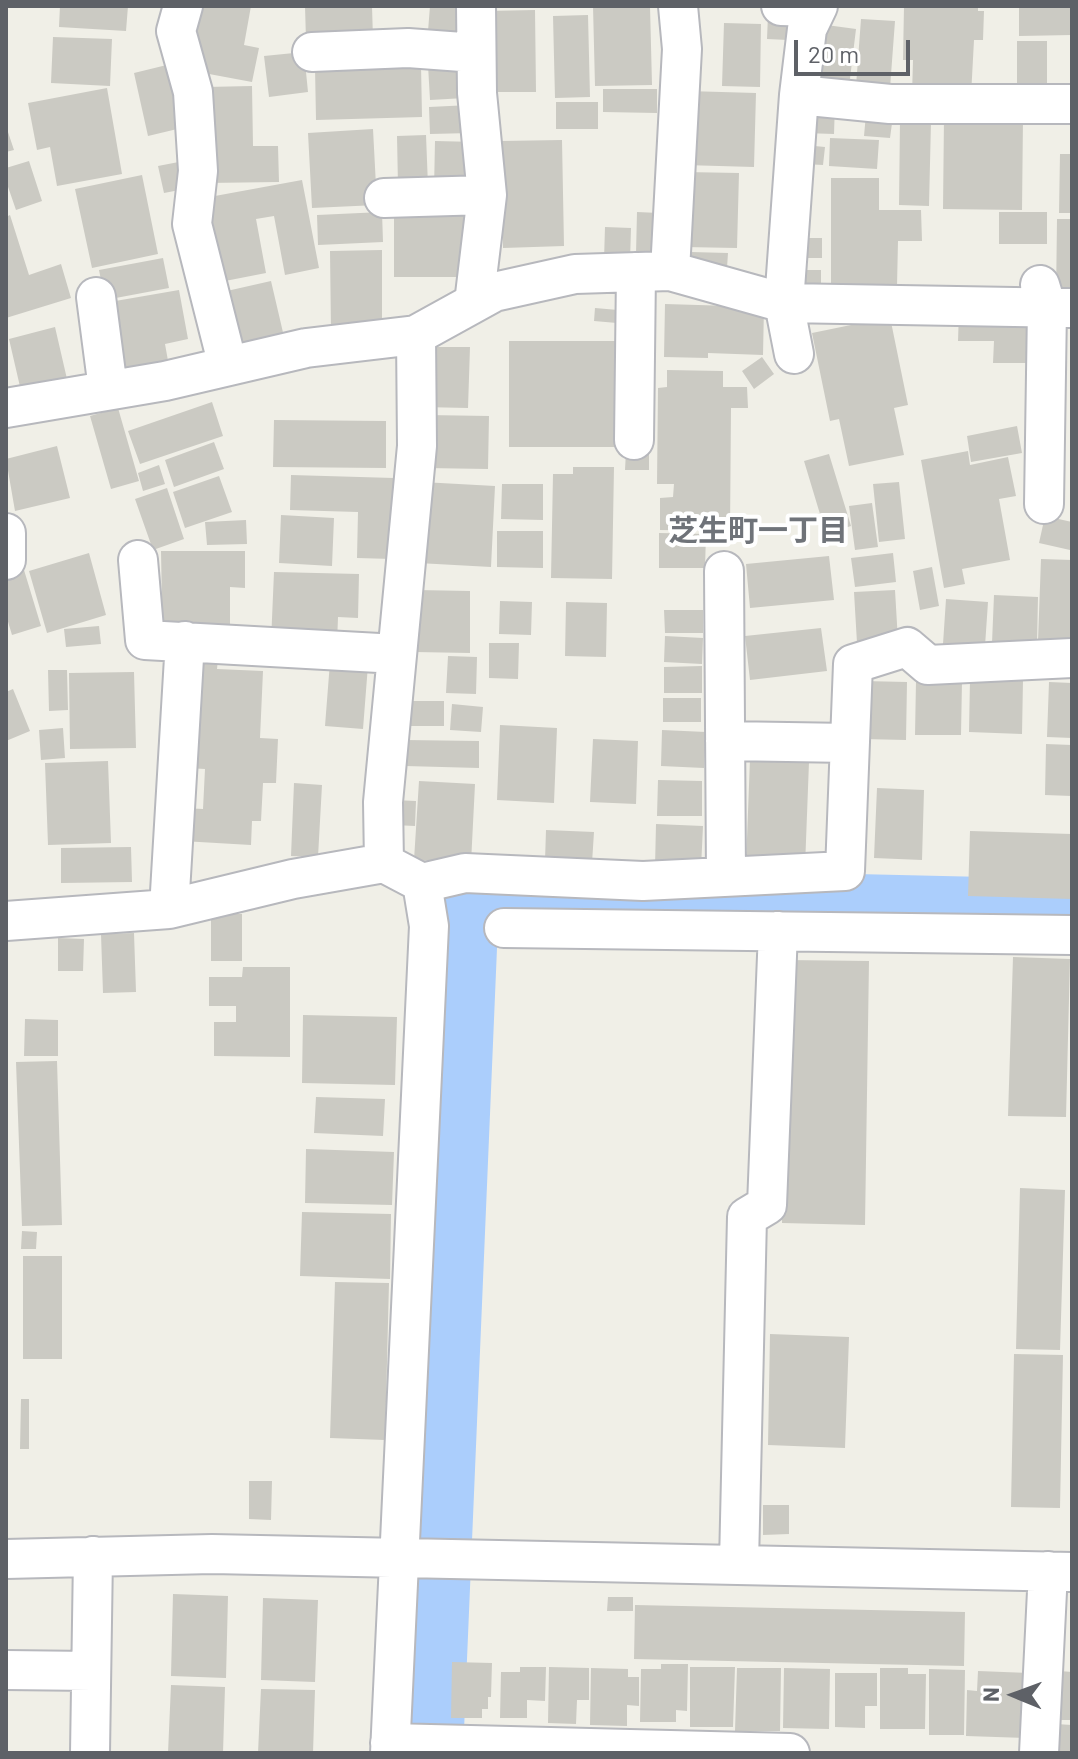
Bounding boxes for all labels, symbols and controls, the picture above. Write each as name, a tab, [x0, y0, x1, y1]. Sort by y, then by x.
scale bar	[798, 24, 914, 74]
text: 20 m	[808, 39, 859, 68]
district label: 芝生町一丁目	[668, 513, 848, 549]
north arrow	[974, 1655, 1054, 1735]
text: N	[977, 1687, 1003, 1702]

